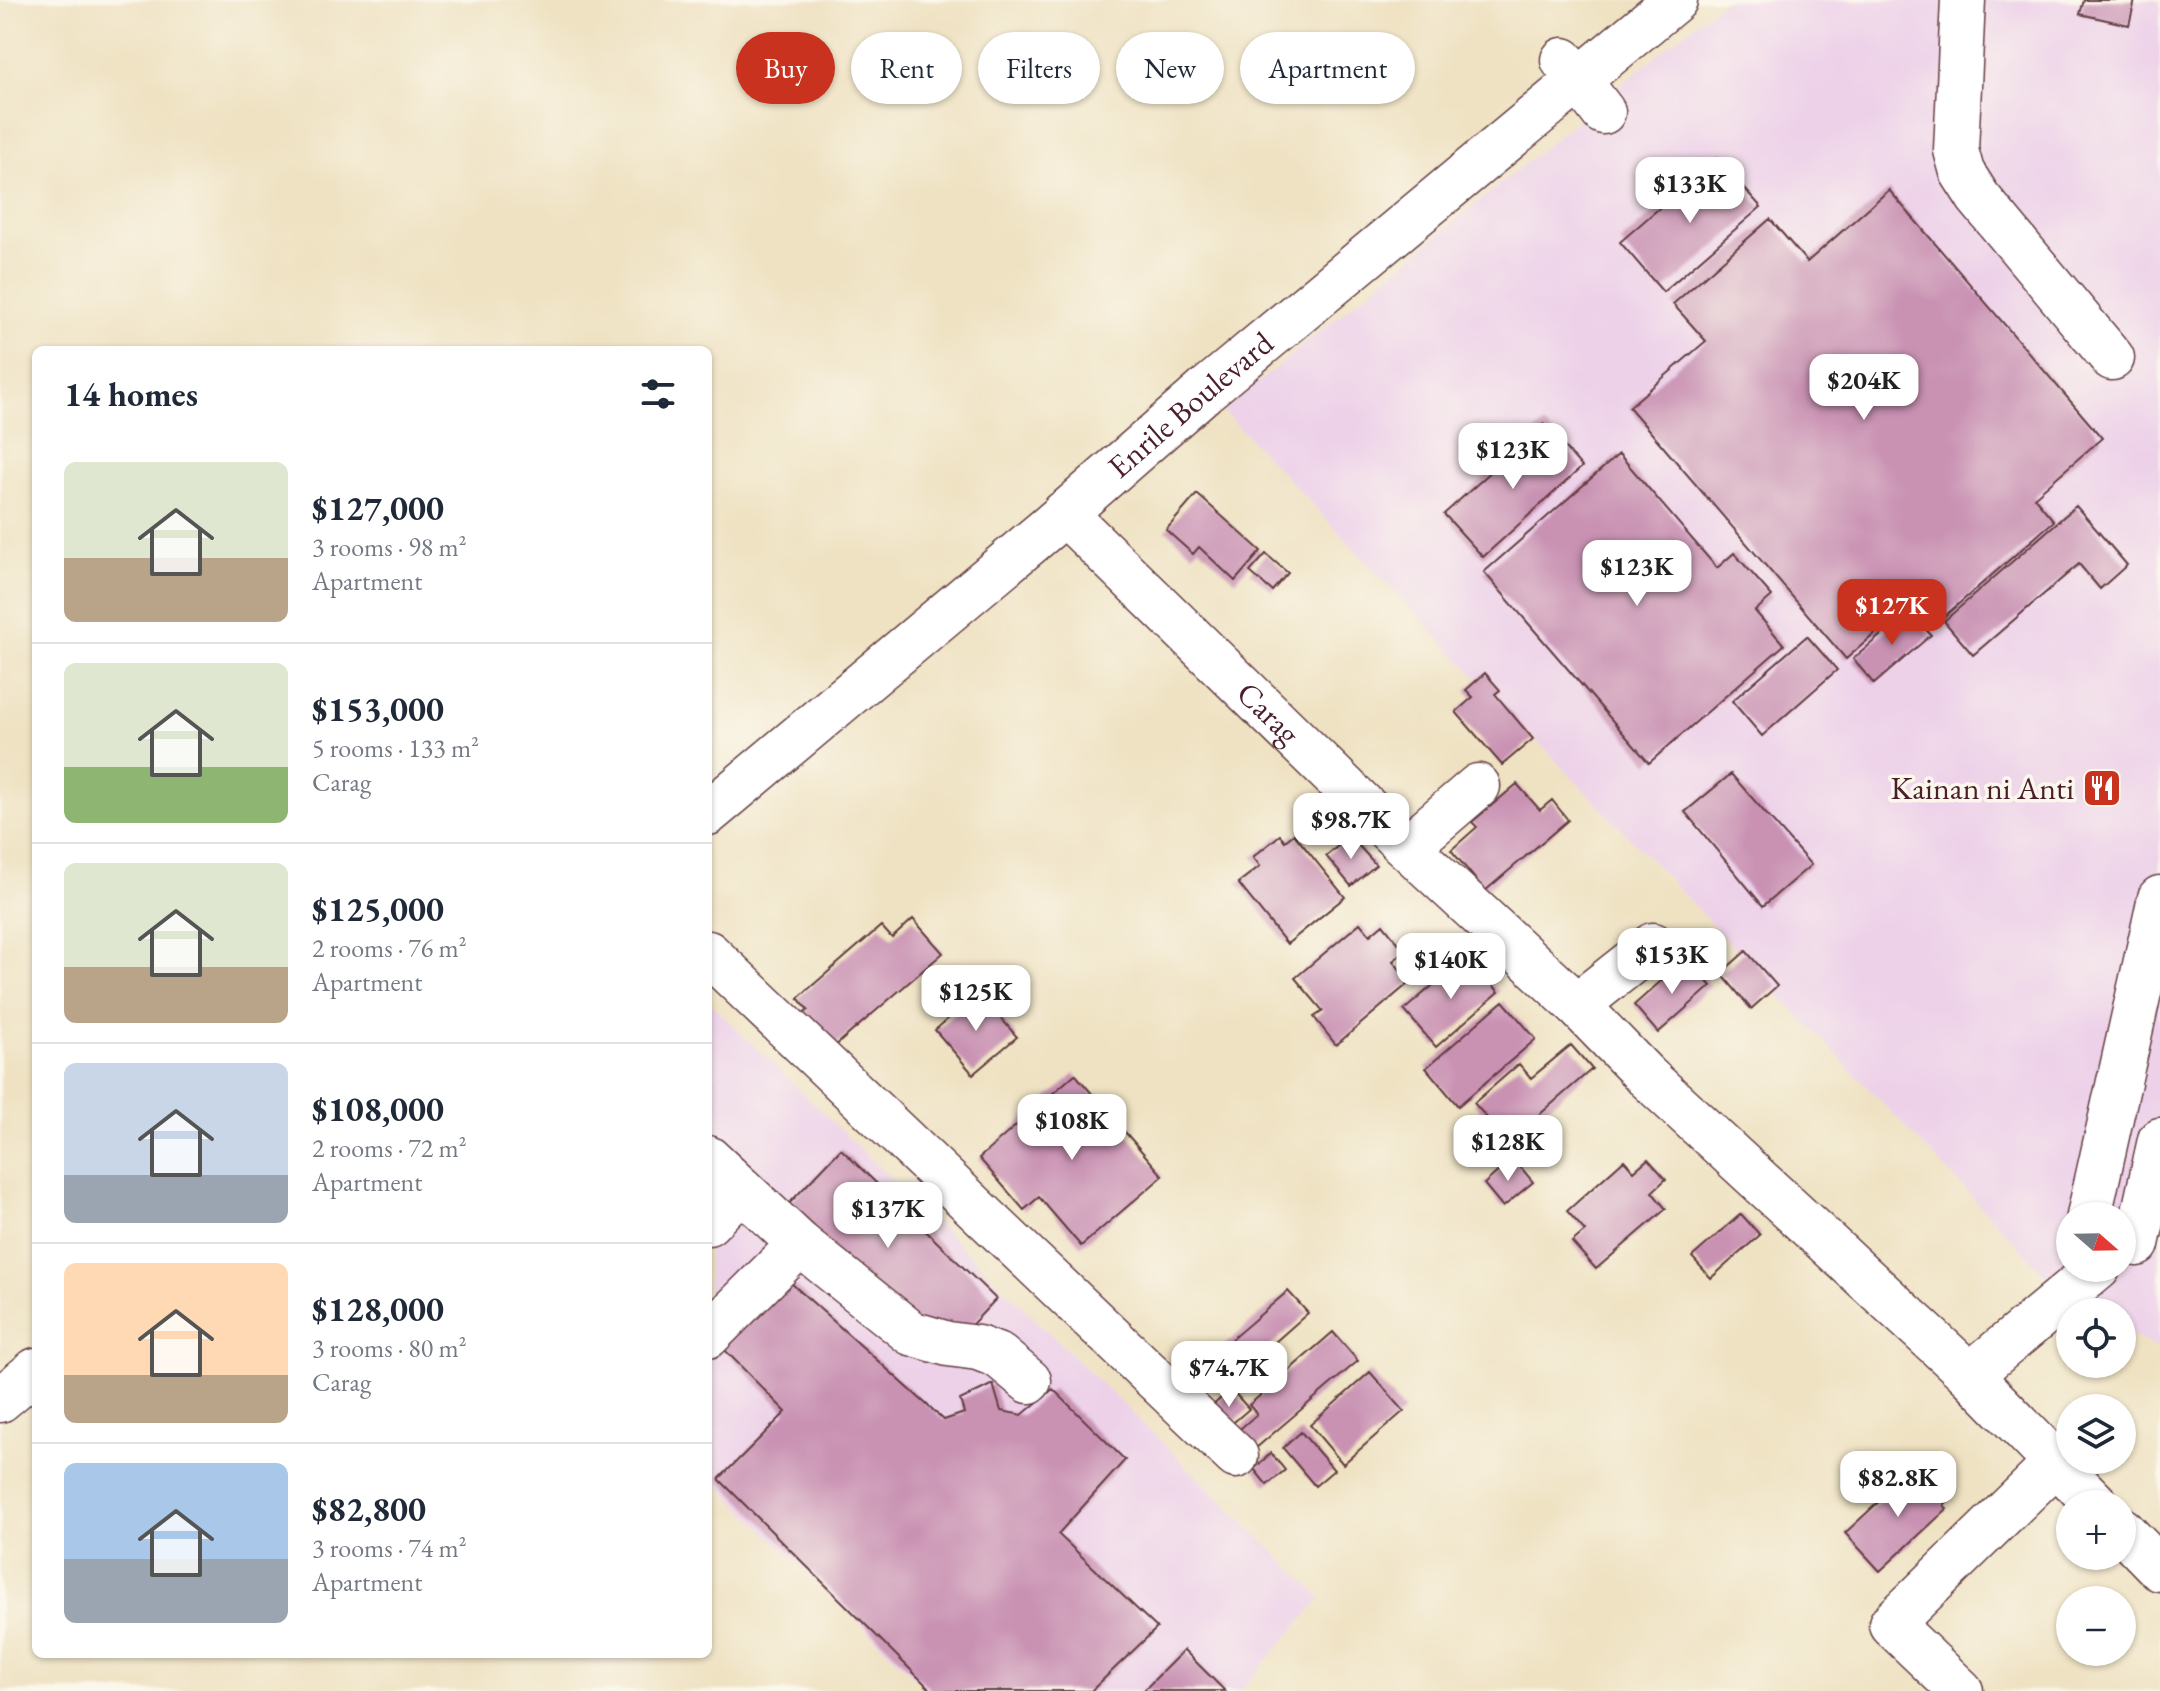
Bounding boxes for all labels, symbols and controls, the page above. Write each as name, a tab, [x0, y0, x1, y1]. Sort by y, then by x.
chip: Buy	[736, 32, 835, 104]
chip: Rent	[851, 32, 962, 104]
chip: Filters	[978, 32, 1100, 104]
chip: New	[1116, 32, 1224, 104]
chip: Apartment	[1240, 32, 1415, 104]
pin: $133K	[1634, 157, 1746, 225]
text: $133K	[1653, 166, 1727, 200]
street label: Enrile Boulevard	[1099, 322, 1282, 487]
pin: $204K	[1808, 354, 1920, 422]
text: $204K	[1827, 363, 1901, 397]
text: 14 homes	[64, 372, 198, 416]
icon: filters	[636, 372, 680, 416]
pin: $123K	[1457, 423, 1569, 491]
text: $123K	[1476, 432, 1550, 466]
text: $127,000	[312, 486, 444, 530]
icon: home	[128, 494, 224, 590]
text: 3 rooms · 98 m²	[312, 530, 467, 564]
pin: $123K	[1581, 540, 1693, 608]
text: $123K	[1600, 549, 1674, 583]
text: Apartment	[312, 564, 422, 598]
pin: $127K	[1836, 579, 1948, 647]
text: $127K	[1855, 588, 1929, 622]
street label: Carag	[1228, 672, 1310, 754]
text: $153,000	[312, 687, 444, 731]
icon: home	[128, 695, 224, 791]
text: 5 rooms · 133 m²	[312, 731, 479, 765]
text: Carag	[312, 765, 371, 799]
place label: Kainan ni Anti	[1891, 767, 2074, 809]
restaurant icon: Kainan ni Anti	[2081, 767, 2123, 809]
pin: $98.7K	[1286, 793, 1416, 861]
text: $98.7K	[1311, 802, 1391, 836]
text: $125,000	[312, 887, 444, 931]
icon: home	[128, 895, 224, 991]
pin: $153K	[1616, 928, 1728, 996]
text: 2 rooms · 76 m²	[312, 931, 467, 965]
pin: $140K	[1395, 933, 1507, 1001]
text: $153K	[1635, 937, 1709, 971]
text: $140K	[1414, 942, 1488, 976]
text: Apartment	[312, 965, 422, 999]
pin: $125K	[920, 965, 1032, 1033]
text: $125K	[939, 974, 1013, 1008]
text: $108,000	[312, 1087, 444, 1131]
pin: $108K	[1016, 1094, 1128, 1162]
icon: home	[128, 1095, 224, 1191]
text: $108K	[1035, 1103, 1109, 1137]
pin: $128K	[1452, 1115, 1564, 1183]
text: $128K	[1471, 1124, 1545, 1158]
text: 2 rooms · 72 m²	[312, 1131, 467, 1165]
text: Apartment	[312, 1165, 422, 1199]
pin: $137K	[832, 1182, 944, 1250]
text: $137K	[851, 1191, 925, 1225]
north arrow	[2056, 1202, 2136, 1282]
map controls	[2056, 1202, 2136, 1666]
text: $128,000	[312, 1287, 444, 1331]
icon: home	[128, 1295, 224, 1391]
button: locate	[2056, 1298, 2136, 1378]
text: 3 rooms · 80 m²	[312, 1331, 467, 1365]
pin: $74.7K	[1164, 1341, 1294, 1409]
text: $74.7K	[1189, 1350, 1269, 1384]
text: Carag	[312, 1365, 371, 1399]
button: layers	[2056, 1394, 2136, 1474]
pin: $82.8K	[1833, 1451, 1963, 1519]
text: $82.8K	[1858, 1460, 1938, 1494]
text: $82,800	[312, 1487, 426, 1531]
button: +	[2056, 1490, 2136, 1570]
icon: home	[128, 1495, 224, 1591]
text: 3 rooms · 74 m²	[312, 1531, 467, 1565]
text: Apartment	[312, 1565, 422, 1599]
button: −	[2056, 1586, 2136, 1666]

